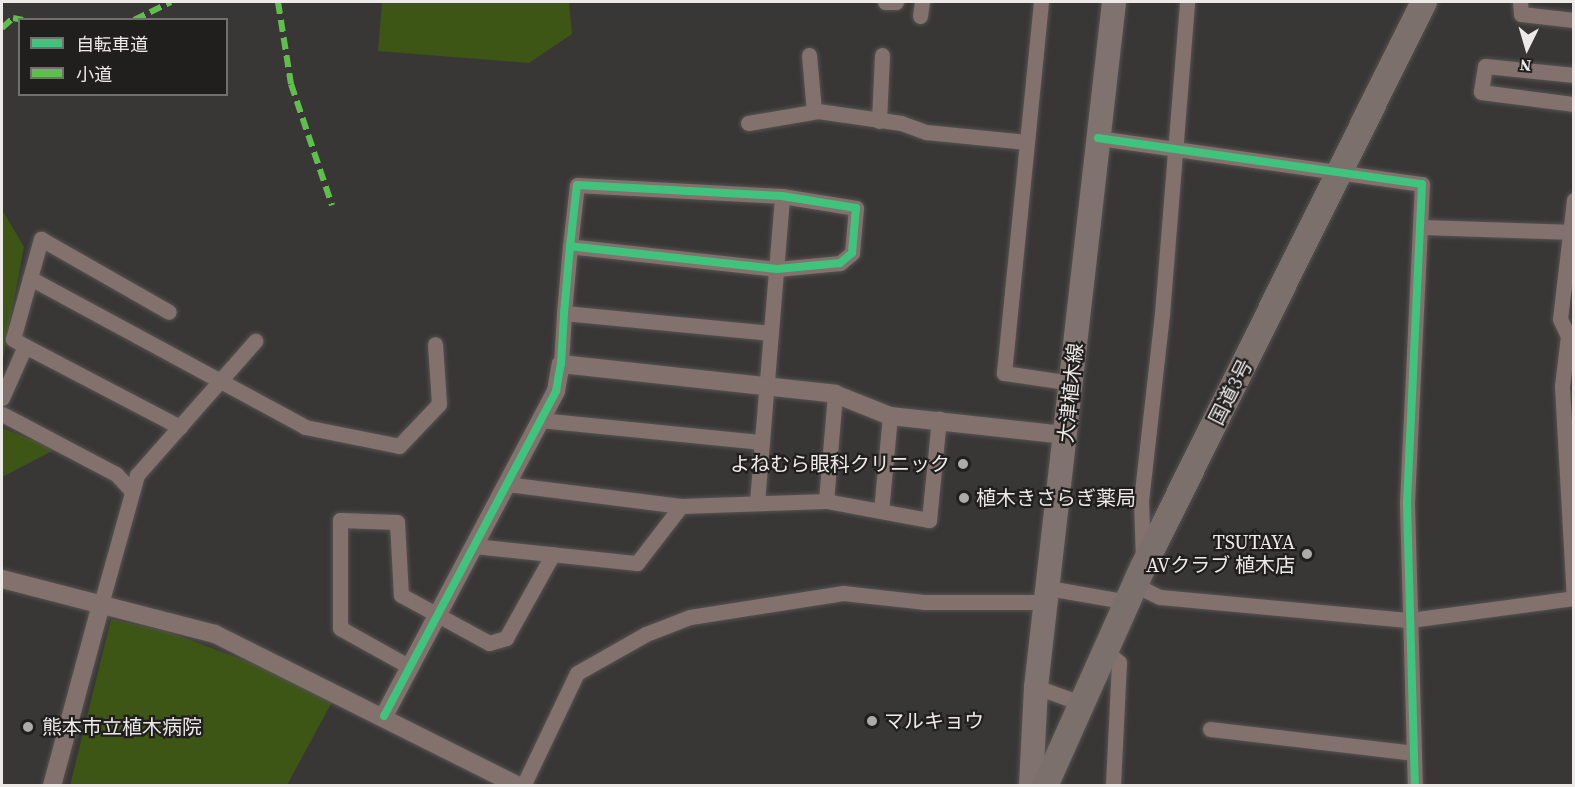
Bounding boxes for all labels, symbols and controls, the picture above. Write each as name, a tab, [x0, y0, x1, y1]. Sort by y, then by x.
legend	[18, 18, 228, 96]
north arrow	[1497, 18, 1557, 78]
text: 自転車道	[76, 32, 148, 57]
text: N	[1519, 54, 1532, 77]
text: 小道	[76, 62, 112, 87]
street label: 大津植木線	[1054, 342, 1088, 444]
street label: 国道3号	[1204, 355, 1258, 429]
place label: よねむら眼科クリニック	[730, 452, 950, 476]
marker: よねむら眼科クリニック	[954, 455, 972, 473]
place label: 植木きさらぎ薬局	[976, 486, 1136, 510]
marker: 植木きさらぎ薬局	[957, 491, 971, 505]
place label: TSUTAYA AVクラブ 植木店	[1146, 530, 1295, 577]
marker: TSUTAYA AVクラブ 植木店	[1300, 547, 1314, 561]
place label: マルキョウ	[884, 709, 984, 733]
marker: マルキョウ	[865, 714, 879, 728]
place label: 熊本市立植木病院	[42, 715, 202, 739]
marker: 熊本市立植木病院	[19, 718, 37, 736]

